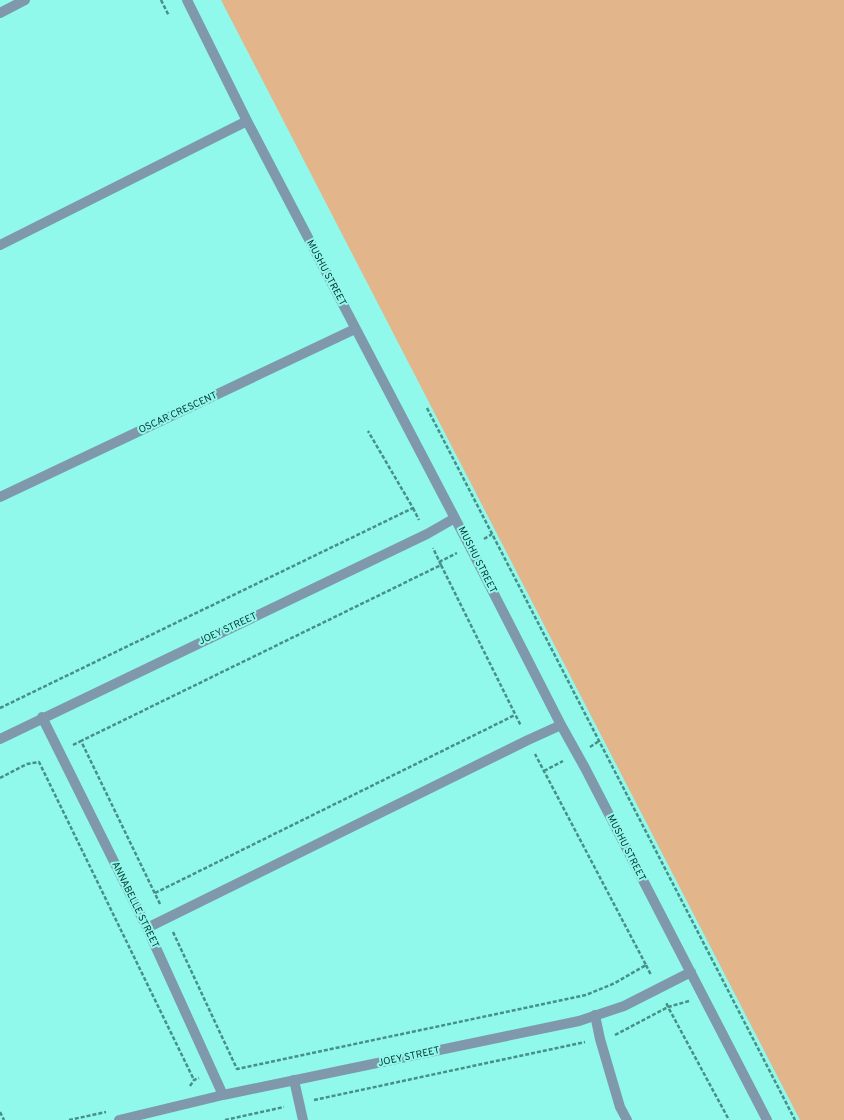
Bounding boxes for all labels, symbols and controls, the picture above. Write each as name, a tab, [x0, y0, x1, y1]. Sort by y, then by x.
street label: MUSHU STREET	[303, 238, 349, 308]
street label: OSCAR CRESCENT	[137, 389, 220, 437]
street label: MUSHU STREET	[455, 524, 499, 596]
street label: JOEY STREET	[197, 610, 259, 648]
street label: MUSHU STREET	[604, 812, 648, 884]
street label: ANNABELLE STREET	[108, 859, 162, 951]
street label: JOEY STREET	[377, 1044, 441, 1070]

